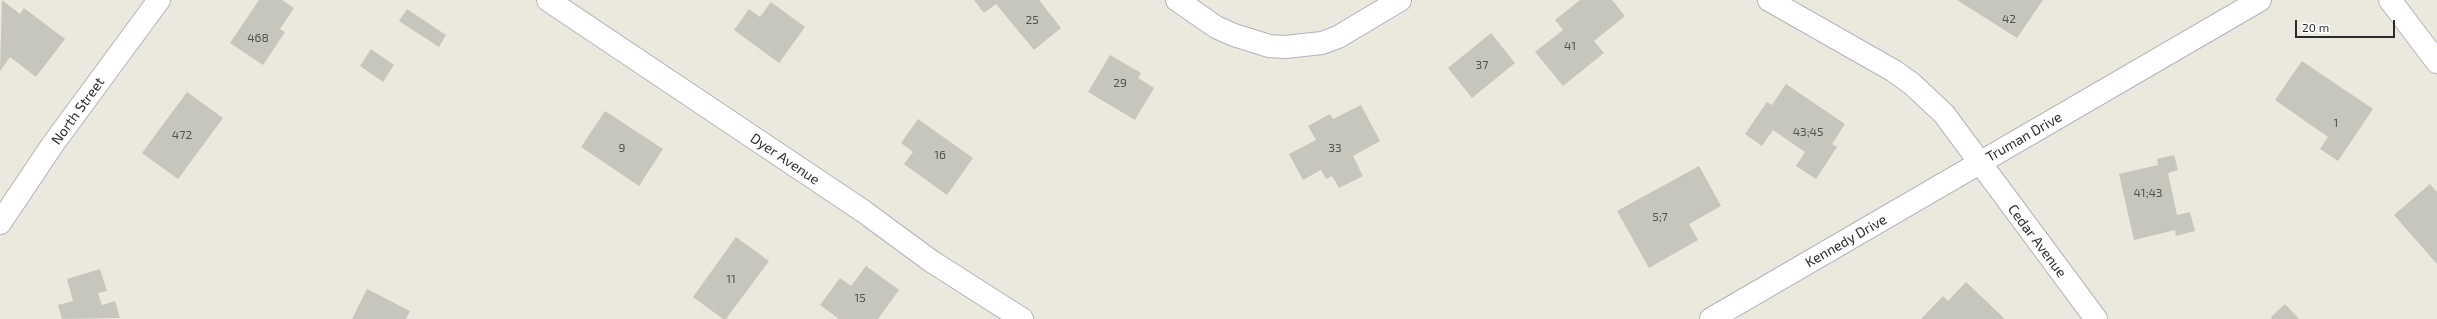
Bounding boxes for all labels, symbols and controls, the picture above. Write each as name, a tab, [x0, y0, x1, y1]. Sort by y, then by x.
house number: 42	[2002, 12, 2016, 26]
scale bar	[2297, 12, 2397, 38]
house number: 25	[1025, 13, 1039, 27]
text: 20 m	[2302, 20, 2329, 34]
house number: 468	[247, 31, 269, 45]
house number: 41	[1564, 39, 1576, 53]
house number: 37	[1476, 58, 1488, 72]
street label: North Street	[48, 74, 108, 148]
house number: 29	[1113, 76, 1127, 90]
street label: Truman Drive	[1983, 109, 2065, 165]
house number: 1	[2334, 116, 2338, 130]
house number: 43;45	[1793, 125, 1823, 139]
house number: 472	[172, 128, 192, 142]
street label: Dyer Avenue	[747, 130, 823, 188]
house number: 9	[619, 141, 625, 155]
house number: 33	[1328, 141, 1342, 155]
house number: 16	[934, 148, 946, 162]
house number: 41;43	[2133, 186, 2163, 200]
street label: Cedar Avenue	[2004, 201, 2070, 281]
house number: 5;7	[1652, 210, 1668, 224]
street label: Kennedy Drive	[1802, 211, 1890, 271]
house number: 11	[726, 272, 736, 286]
house number: 15	[854, 291, 866, 305]

